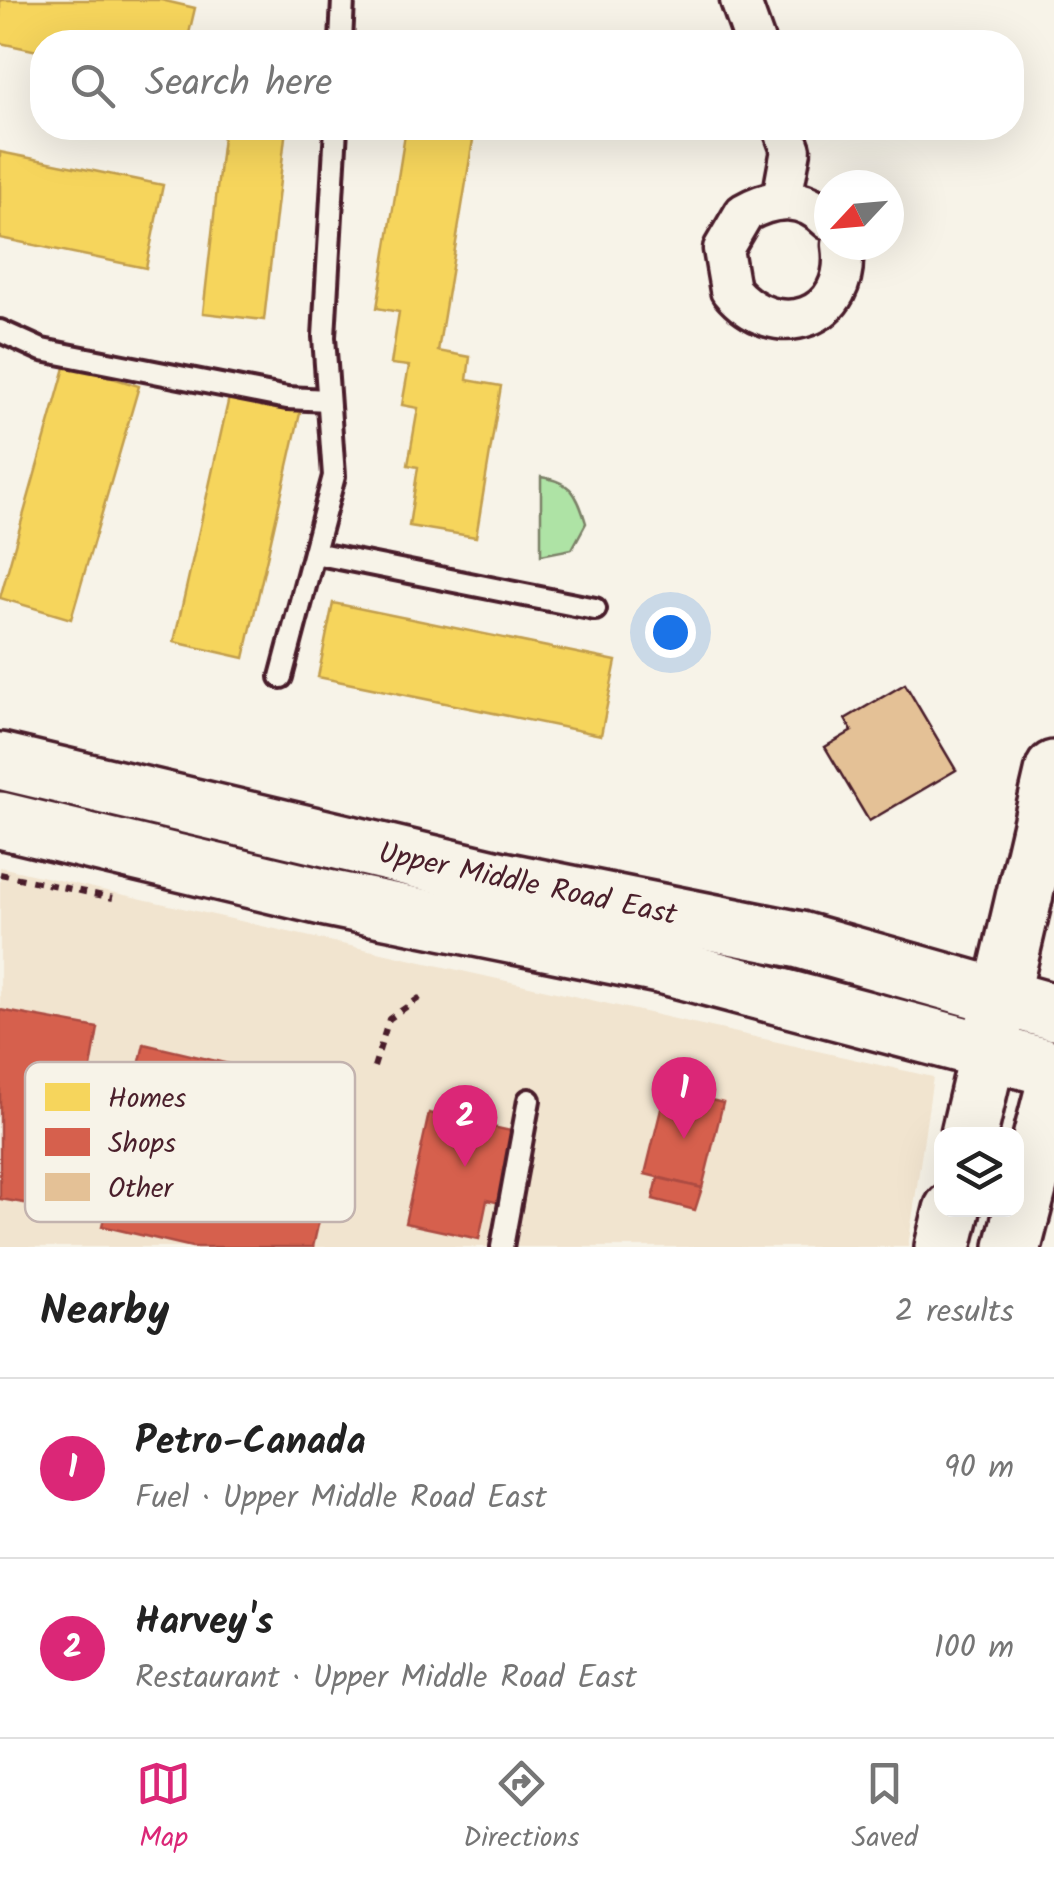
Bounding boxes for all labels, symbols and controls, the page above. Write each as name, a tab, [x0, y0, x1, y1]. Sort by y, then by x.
search box	[30, 30, 1024, 140]
text: Search here	[145, 55, 332, 115]
icon: search	[65, 58, 120, 113]
north arrow	[814, 170, 904, 260]
your location	[645, 607, 696, 658]
street label: Upper Middle Road East	[374, 830, 682, 940]
pin: 1	[652, 1056, 716, 1139]
legend	[25, 1062, 355, 1222]
text: Homes	[108, 1077, 186, 1122]
pin: 2	[432, 1084, 498, 1167]
text: Shops	[108, 1122, 176, 1167]
map controls	[934, 1127, 1024, 1217]
button: layers	[934, 1127, 1024, 1217]
text: Other	[108, 1167, 175, 1212]
text: Nearby	[40, 1279, 169, 1346]
text: 2 results	[895, 1287, 1014, 1338]
text: Petro-Canada	[135, 1413, 366, 1473]
text: 1	[68, 1443, 77, 1494]
text: 90 m	[944, 1443, 1014, 1494]
text: Fuel · Upper Middle Road East	[135, 1473, 547, 1524]
text: Harvey's	[135, 1593, 273, 1653]
text: 2	[63, 1623, 82, 1674]
text: 100 m	[934, 1623, 1014, 1674]
text: Restaurant · Upper Middle Road East	[135, 1653, 637, 1704]
tab: Map	[136, 1756, 191, 1861]
tab: Directions	[463, 1756, 579, 1861]
tab: Saved	[852, 1756, 918, 1861]

